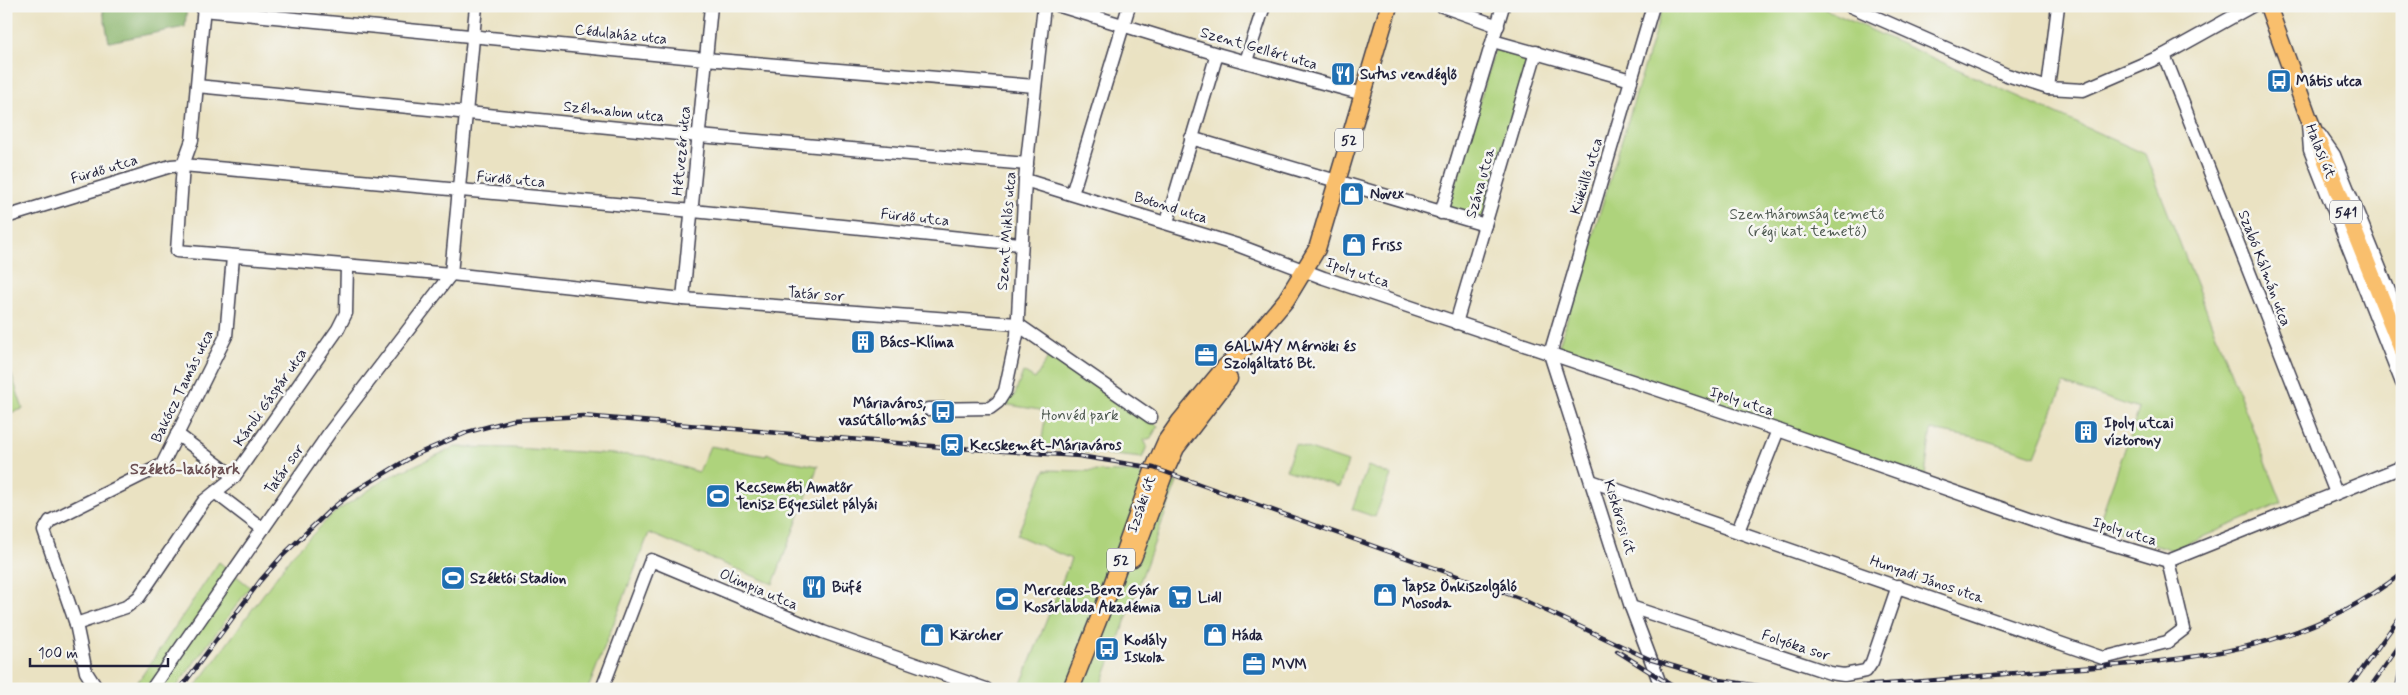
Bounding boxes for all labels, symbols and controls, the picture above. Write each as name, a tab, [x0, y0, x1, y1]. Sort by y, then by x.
street label: Cédulaház utca	[574, 20, 668, 50]
street label: Szent Gellért utca	[1198, 23, 1320, 75]
restaurant icon: Sutus vendéglő	[1330, 61, 1356, 87]
place label: Sutus vendéglő	[1360, 65, 1458, 86]
bus stop icon: Mátis utca	[2266, 68, 2292, 94]
place label: Mátis utca	[2296, 72, 2362, 92]
street label: Szélmalom utca	[562, 97, 666, 127]
street label: Hétvezér utca	[668, 105, 696, 197]
street label: Halasi út	[2300, 121, 2340, 182]
road number: 52	[1335, 128, 1363, 152]
street label: Küküllő utca	[1566, 135, 1608, 217]
street label: Száva utca	[1461, 145, 1501, 221]
street label: Fürdő utca	[68, 150, 140, 190]
street label: Fürdő utca	[476, 167, 546, 193]
street label: Szent Miklós utca	[993, 171, 1021, 291]
shop icon: Novex	[1339, 181, 1365, 207]
place label: Novex	[1370, 185, 1405, 205]
street label: Botond utca	[1131, 187, 1210, 229]
road number: 541	[2330, 200, 2362, 223]
street label: Fürdő utca	[880, 204, 950, 232]
park label: Szentháromság temető (régi kat. temető)	[1730, 205, 1884, 242]
street label: Szabó Kálmán utca	[2233, 207, 2295, 329]
shop icon: Friss	[1341, 232, 1367, 258]
place label: Friss	[1372, 236, 1402, 256]
street label: Ipoly utca	[1323, 253, 1393, 293]
street label: Tatár sor	[787, 283, 845, 307]
street label: Bakócz Tamás utca	[147, 327, 219, 446]
building icon: Bács-Klíma	[850, 329, 876, 355]
place label: Bács-Klíma	[880, 333, 954, 353]
place label: GALWAY Mérnöki és Szolgáltató Bt.	[1224, 337, 1356, 375]
office icon: GALWAY Mérnöki és Szolgáltató Bt.	[1193, 342, 1219, 368]
street label: Károli Gáspár utca	[229, 344, 312, 451]
street label: Ipoly utca	[1707, 382, 1777, 422]
place label: Máriaváros, vasútállomás	[838, 394, 927, 431]
bus stop icon: Máriaváros, vasútállomás	[930, 399, 956, 425]
park label: Honvéd park	[1041, 406, 1119, 426]
place label: Ipoly utcai víztorony	[2104, 414, 2174, 451]
building icon: Ipoly utcai víztorony	[2073, 419, 2099, 445]
station icon: Kecskemét-Máriaváros	[939, 432, 965, 458]
place label: Kecskemét-Máriaváros	[970, 436, 1122, 456]
street label: Tatár sor	[260, 441, 309, 499]
district label: Széktó-lakópark	[130, 459, 240, 480]
street label: Izsáki út	[1123, 473, 1161, 536]
street label: Kiskőrösi út	[1598, 477, 1640, 557]
place label: Kecseméti Amatőr Tenisz Egyesület pályái	[736, 478, 878, 517]
sports icon: Kecseméti Amatőr Tenisz Egyesület pályái	[705, 483, 731, 509]
street label: Ipoly utca	[2090, 513, 2160, 551]
road number: 52	[1107, 548, 1135, 572]
street label: Hunyadi János utca	[1867, 551, 1987, 609]
street label: Olimpia utca	[716, 564, 801, 616]
sports icon: Széktói Stadion	[440, 565, 466, 591]
place label: Széktói Stadion	[470, 569, 567, 589]
restaurant icon: Büfé	[801, 574, 827, 600]
place label: Tapsz Önkiszolgáló Mosoda	[1402, 577, 1518, 614]
place label: Büfé	[832, 578, 862, 598]
place label: Mercedes-Benz Gyár Kosárlabda Akadémia	[1024, 581, 1161, 618]
shop icon: Tapsz Önkiszolgáló Mosoda	[1372, 582, 1398, 608]
supermarket icon: Lidl	[1167, 584, 1193, 610]
sports icon: Mercedes-Benz Gyár Kosárlabda Akadémia	[994, 586, 1020, 612]
place label: Lidl	[1198, 588, 1221, 608]
shop icon: Kärcher	[919, 622, 945, 648]
shop icon: Háda	[1202, 622, 1228, 648]
place label: Kärcher	[950, 626, 1004, 646]
place label: Háda	[1232, 626, 1263, 646]
street label: Folyóka sor	[1759, 626, 1832, 666]
place label: Kodály Iskola	[1124, 631, 1167, 668]
scale bar	[30, 635, 168, 667]
bus stop icon: Kodály Iskola	[1094, 636, 1120, 662]
text: 100 m	[38, 644, 78, 664]
office icon: MVM	[1241, 651, 1267, 677]
place label: MVM	[1272, 655, 1307, 675]

